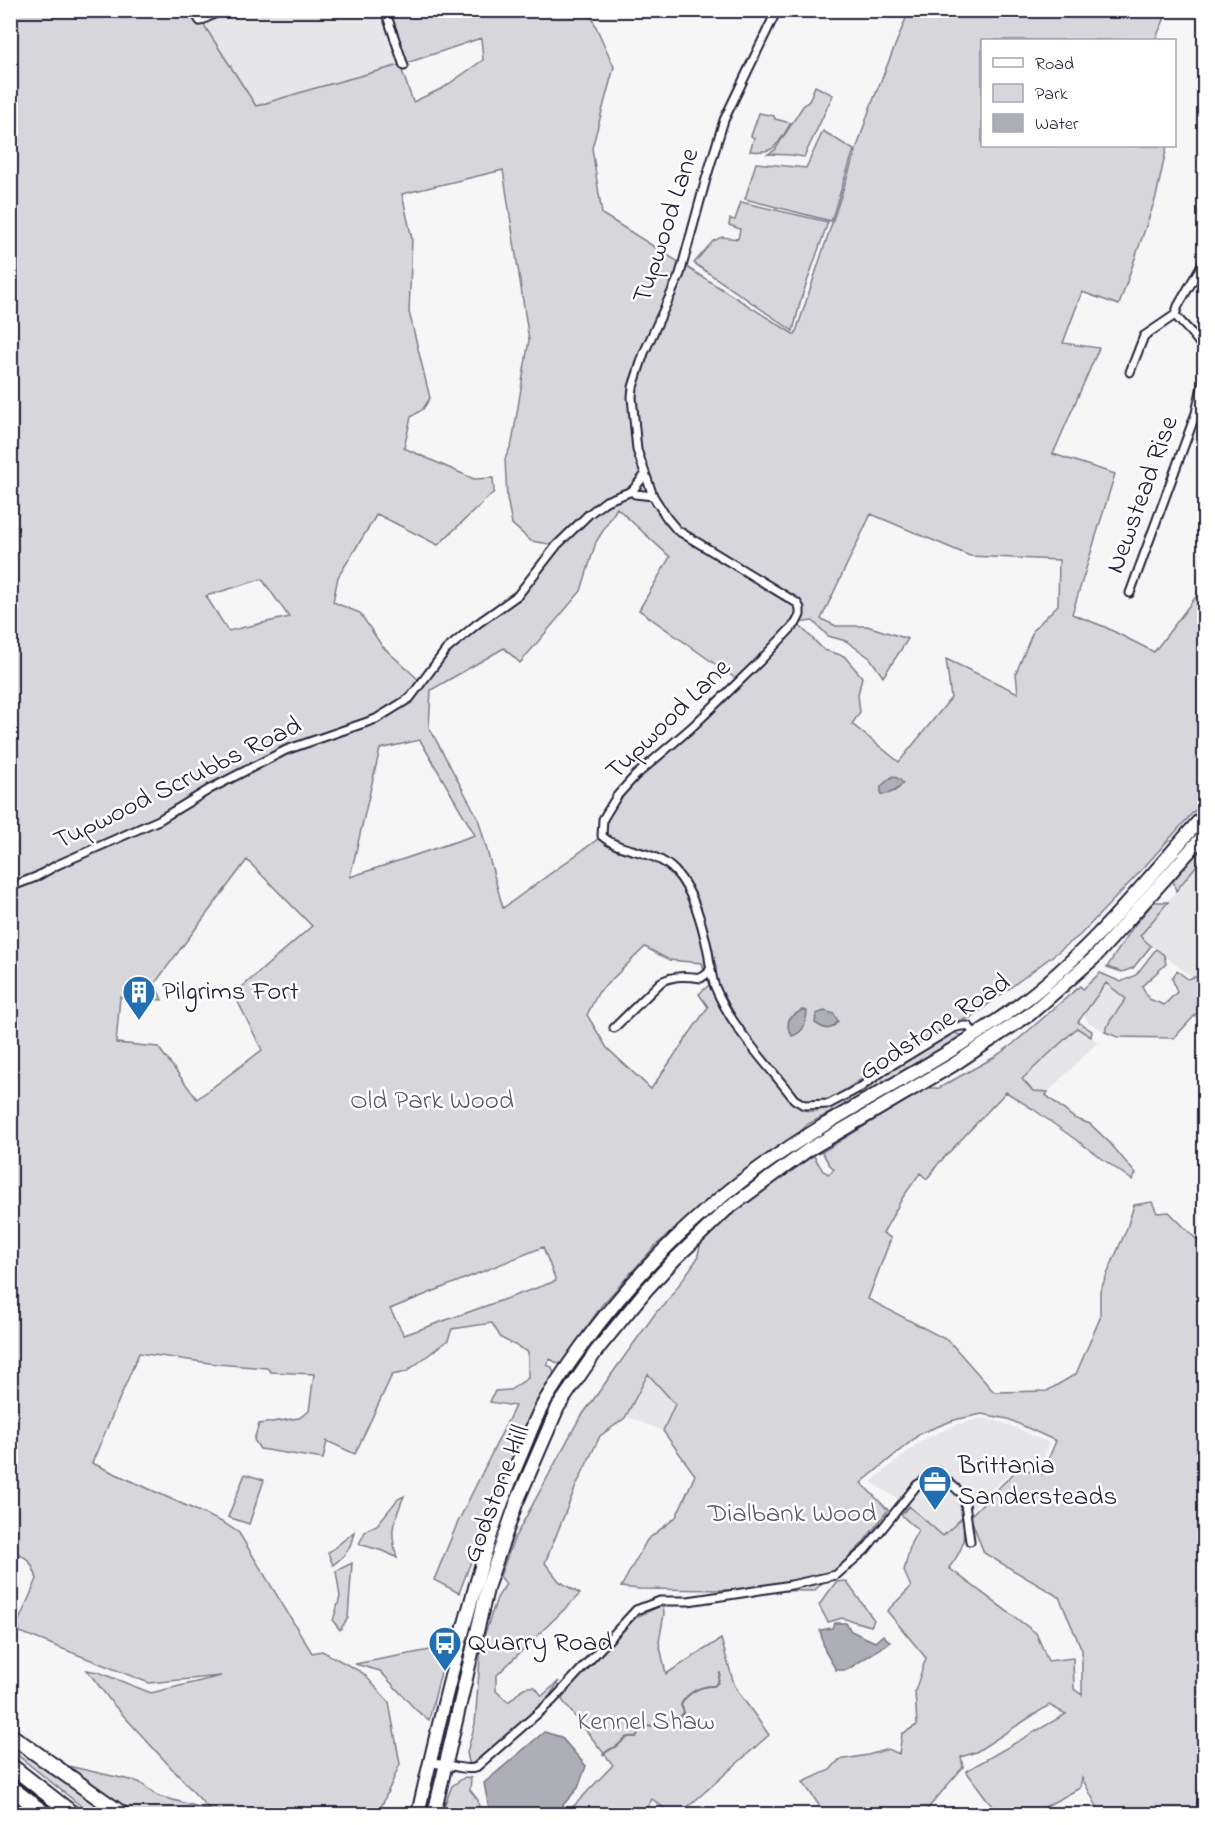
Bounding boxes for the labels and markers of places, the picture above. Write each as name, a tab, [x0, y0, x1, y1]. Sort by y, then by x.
place label: Pilgrims Fort	[162, 973, 299, 1012]
building icon: Pilgrims Fort	[121, 974, 157, 1021]
place label: Brittania Sandersteads	[957, 1447, 1117, 1517]
office icon: Brittania Sandersteads	[917, 1464, 953, 1511]
place label: Quarry Road	[468, 1624, 613, 1663]
bus stop icon: Quarry Road	[427, 1625, 463, 1672]

